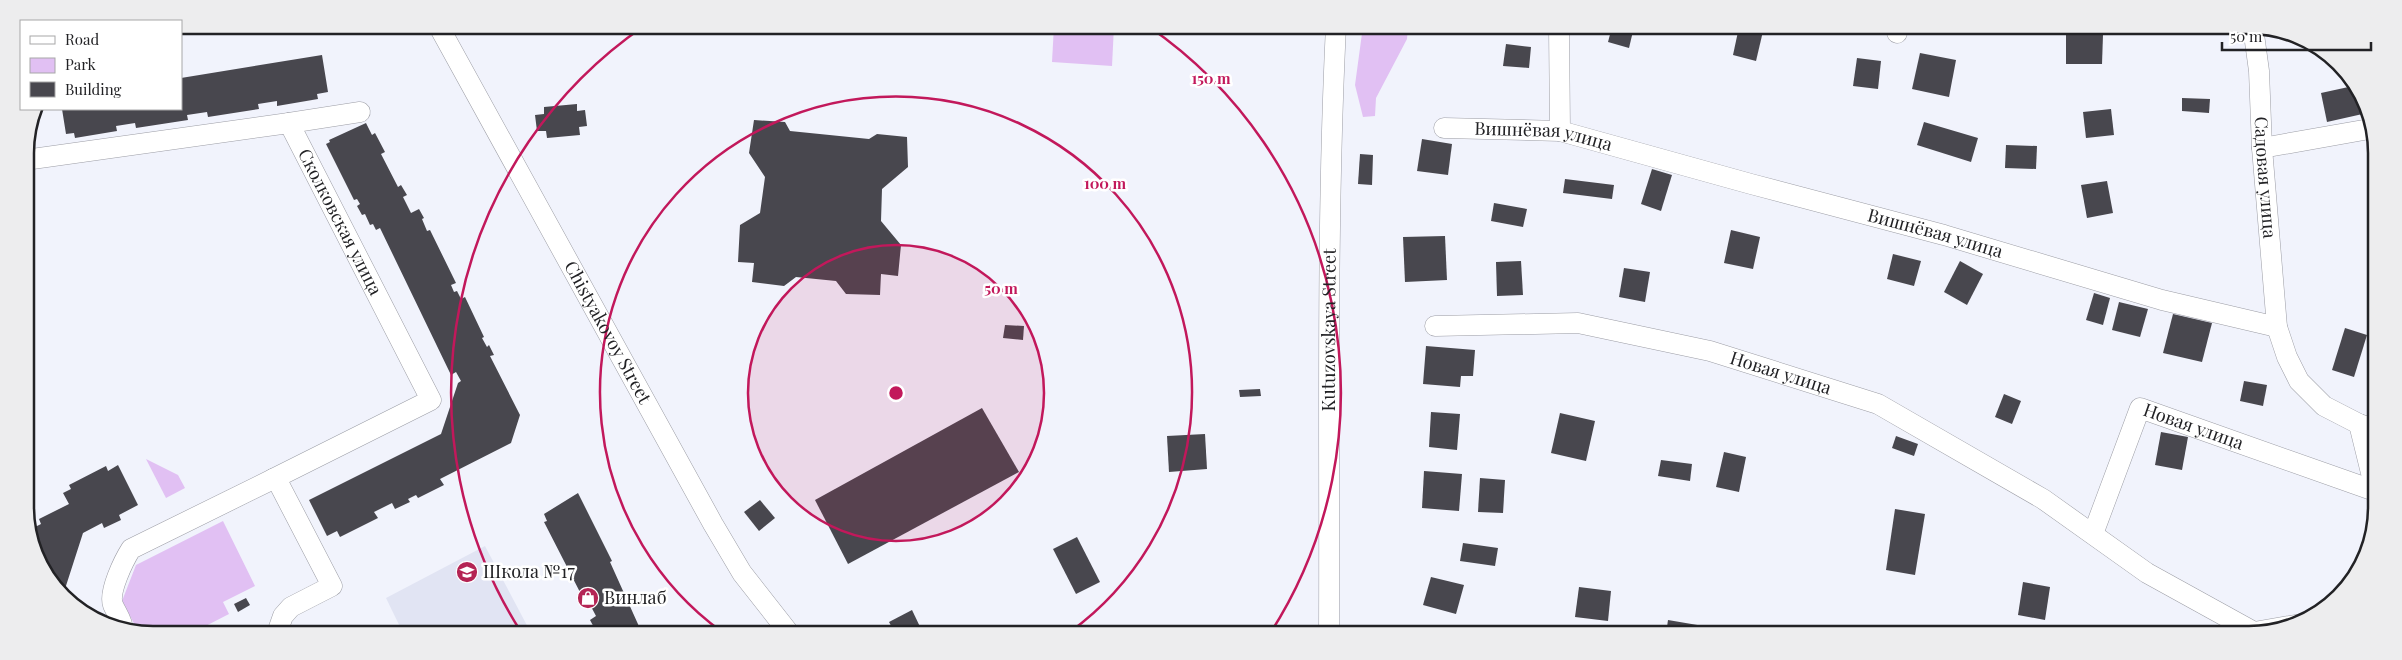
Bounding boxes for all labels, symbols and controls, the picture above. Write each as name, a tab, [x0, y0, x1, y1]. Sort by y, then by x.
legend	[20, 20, 182, 110]
scale bar	[2222, 20, 2371, 52]
text: 50 m	[2230, 26, 2263, 46]
text: Road	[65, 29, 99, 49]
text: Park	[65, 54, 97, 74]
text: 150 m	[1191, 68, 1231, 88]
text: Building	[65, 79, 122, 99]
street label: Вишнёвая улица	[1474, 116, 1615, 156]
street label: Садовая улица	[2250, 116, 2283, 239]
street label: Сколковская улица	[293, 144, 388, 299]
text: 100 m	[1084, 173, 1127, 193]
street label: Вишнёвая улица	[1865, 202, 2006, 263]
street label: Kutuzovskaya Street	[1316, 248, 1341, 412]
street label: Chistyakovoy Street	[559, 256, 658, 408]
text: 50 m	[984, 278, 1018, 298]
street label: Новая улица	[1727, 345, 1835, 400]
centre of rings	[887, 384, 905, 402]
street label: Новая улица	[2140, 397, 2247, 455]
place label: Школа №17	[483, 559, 575, 583]
school or university icon: Школа №17	[455, 560, 479, 584]
place label: Винлаб	[604, 585, 667, 609]
shop icon: Винлаб	[576, 586, 600, 610]

